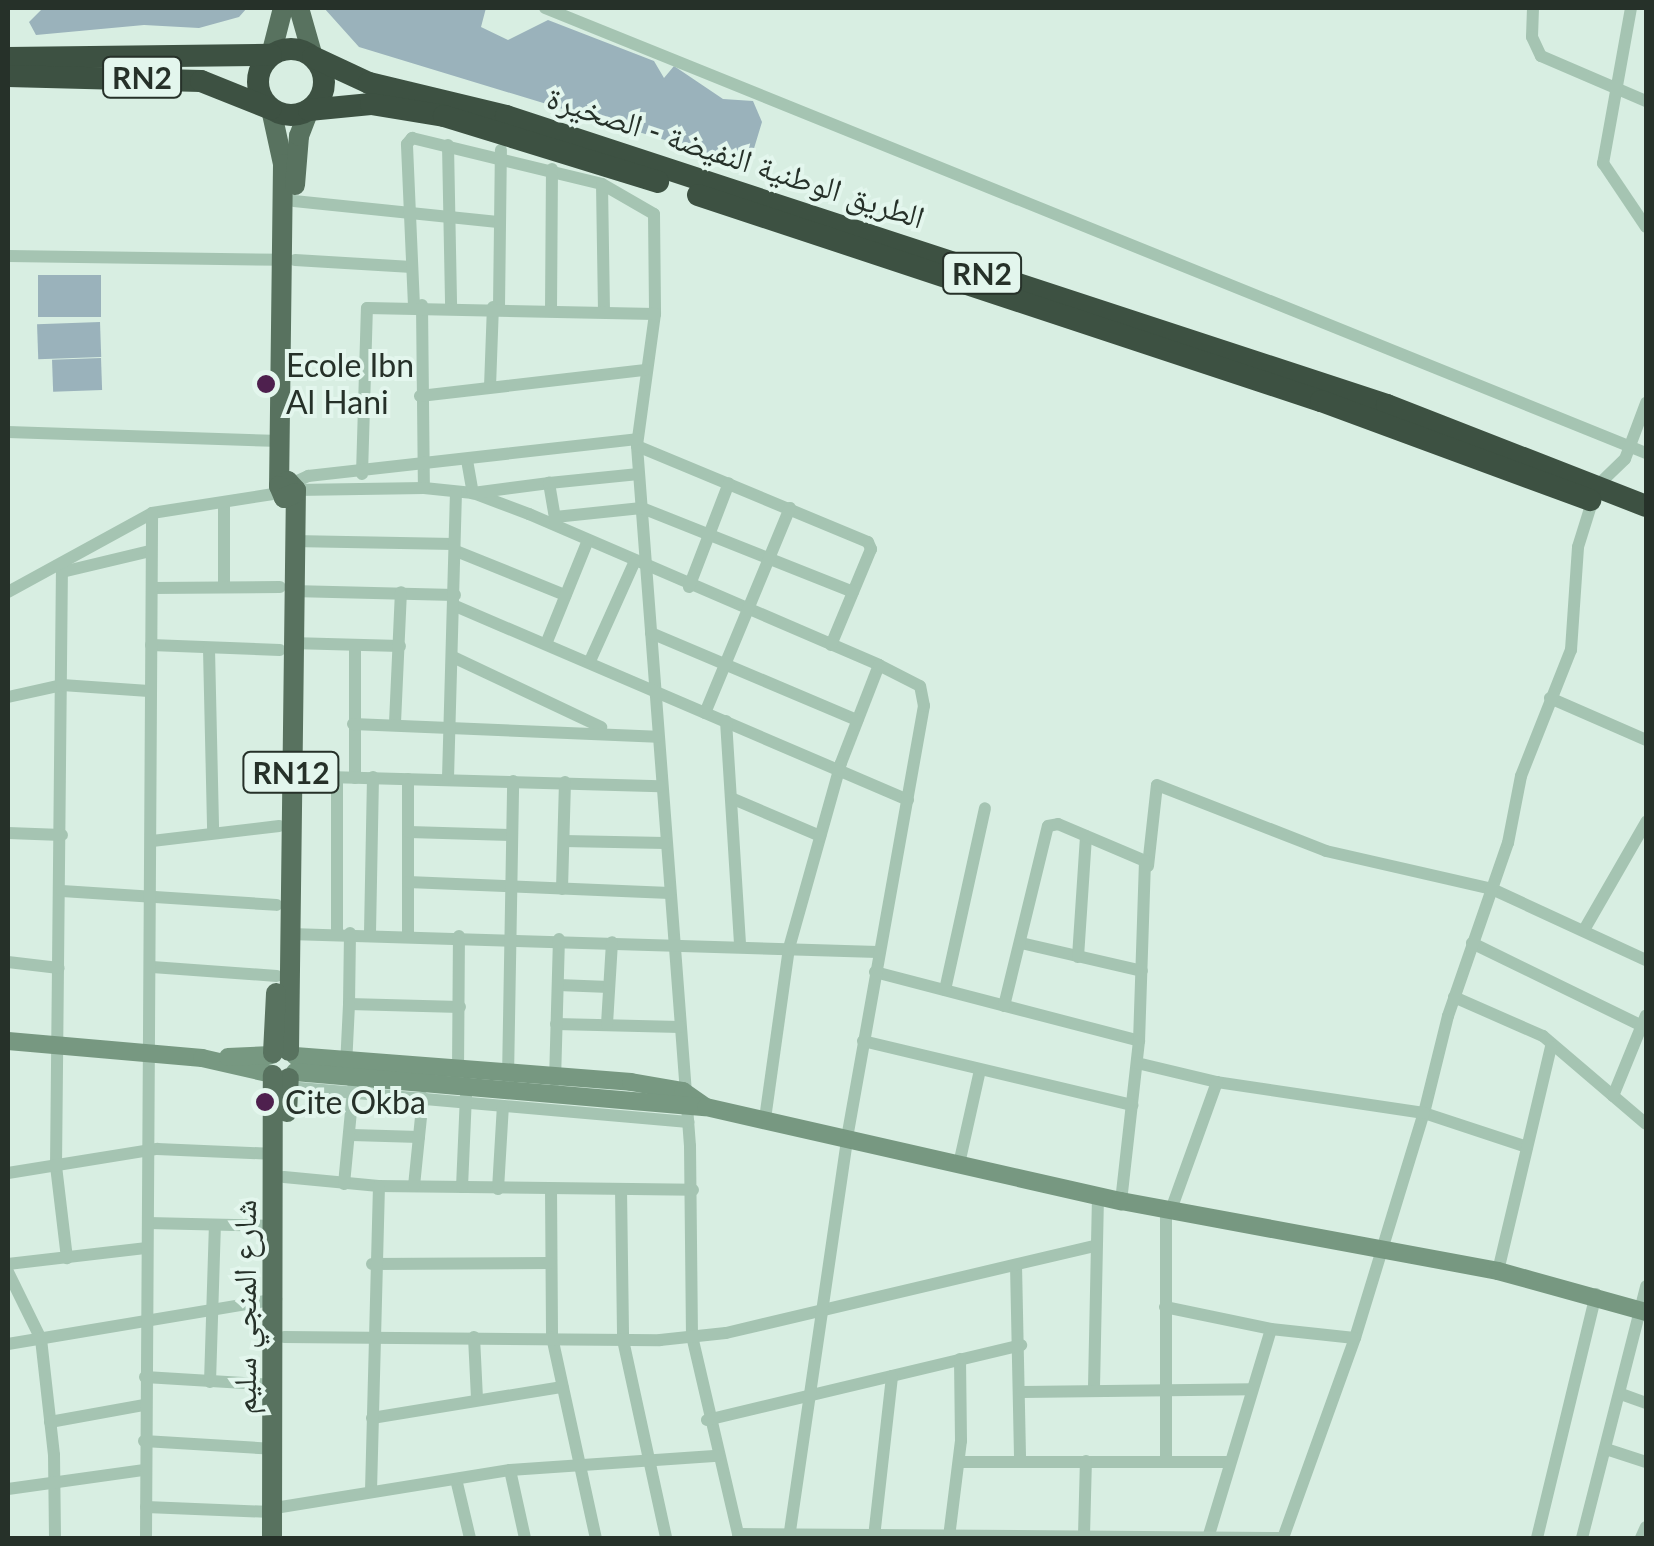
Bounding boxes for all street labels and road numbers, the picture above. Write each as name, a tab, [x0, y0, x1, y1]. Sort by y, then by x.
road number: RN2	[102, 52, 182, 102]
street label: الطريق الوطنية النفيضة - الصخيرة	[542, 78, 930, 236]
road number: RN2	[942, 248, 1022, 298]
road number: RN12	[241, 747, 341, 797]
street label: شارع المنجي سليم	[225, 1200, 263, 1414]

